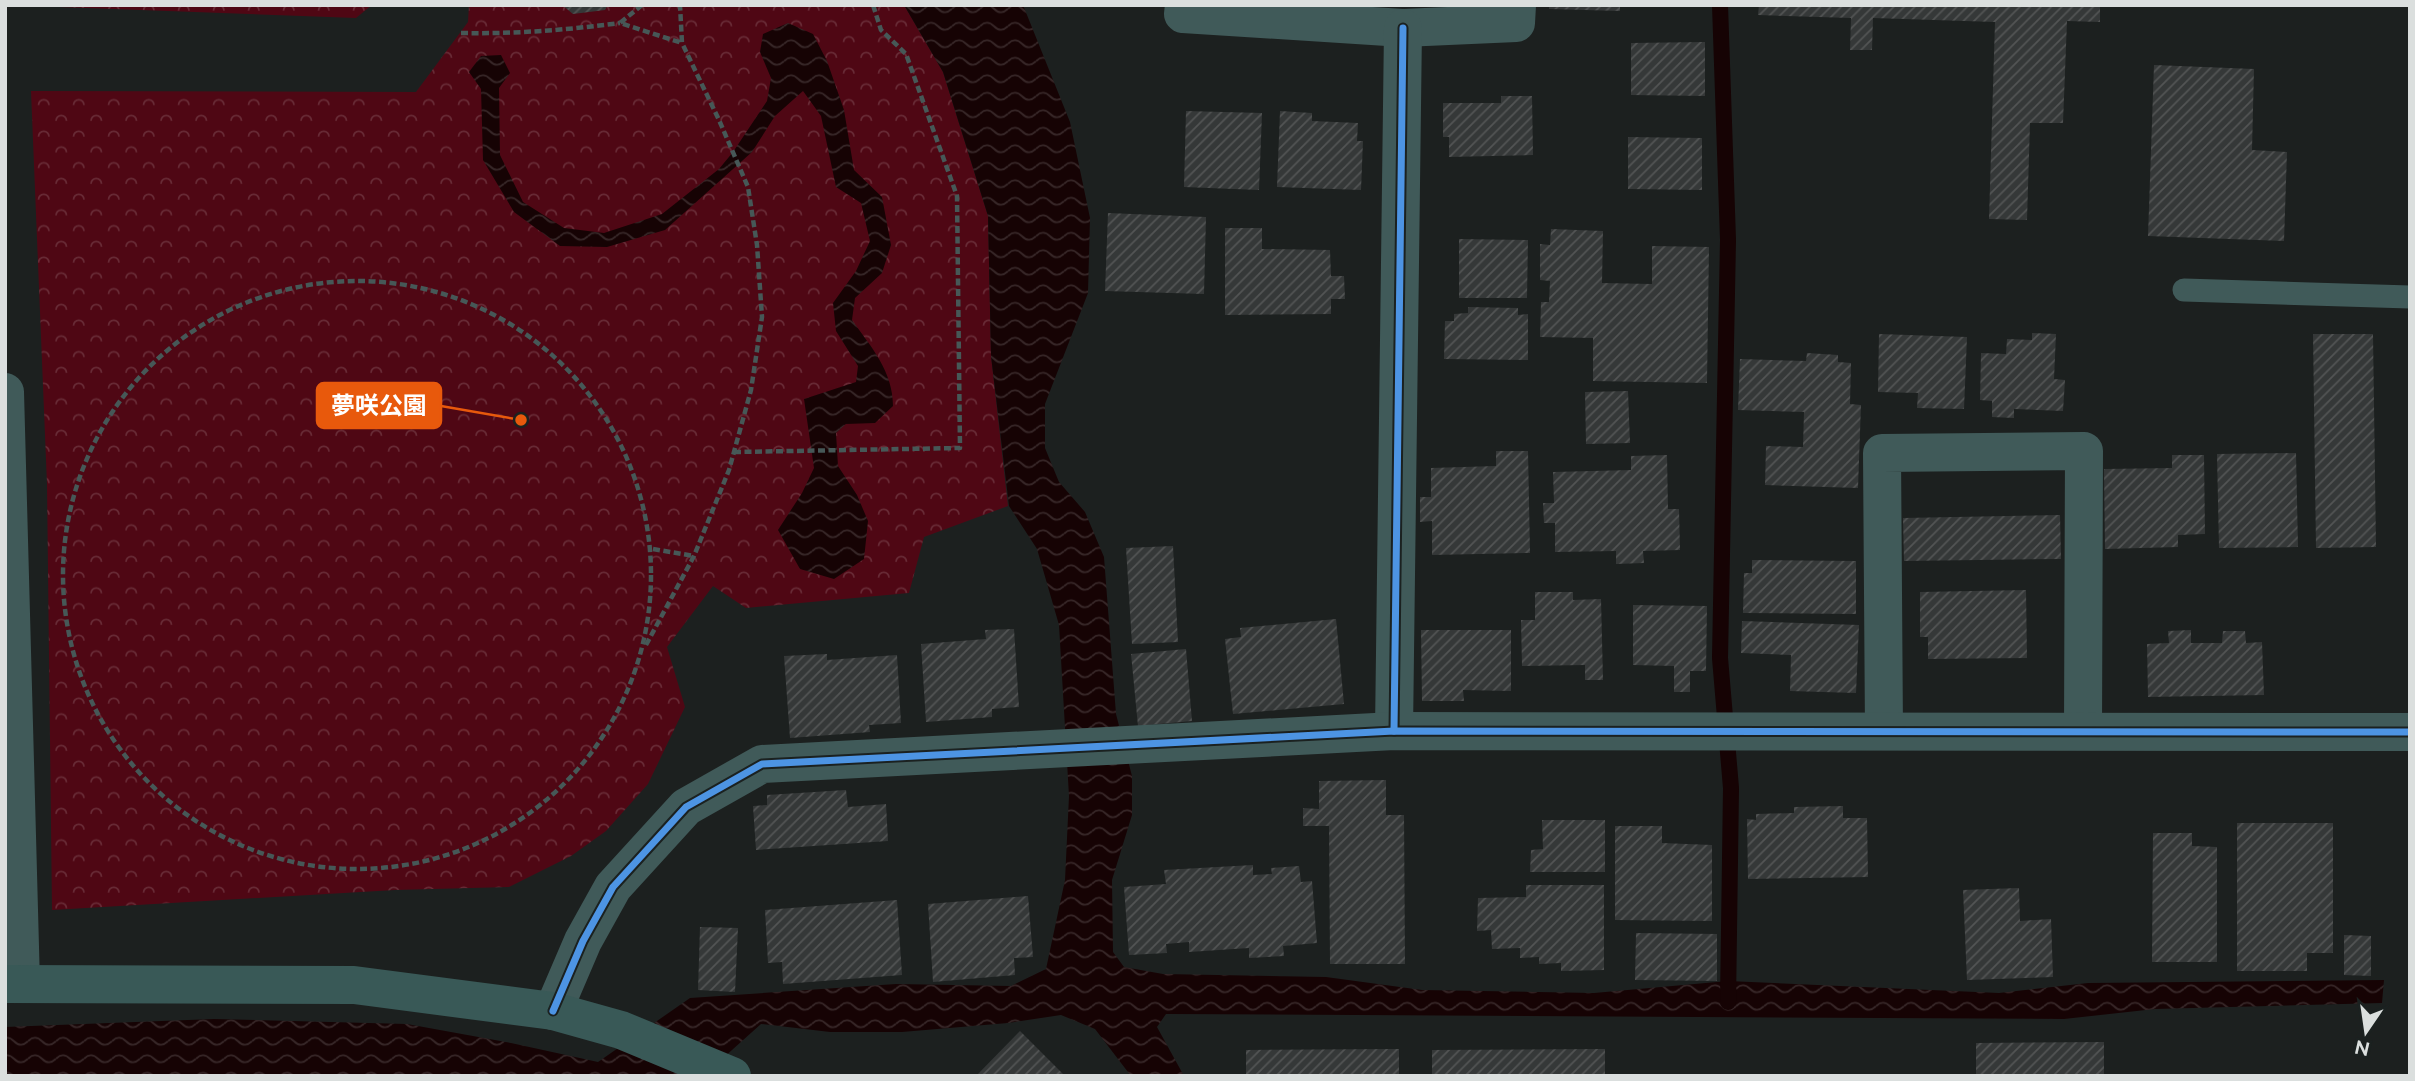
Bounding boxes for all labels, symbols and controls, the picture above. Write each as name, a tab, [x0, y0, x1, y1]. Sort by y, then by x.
callout: 夢咲公園	[317, 383, 441, 428]
text: 夢咲公園	[331, 391, 427, 420]
north arrow	[2331, 997, 2401, 1067]
text: N	[2353, 1036, 2372, 1061]

